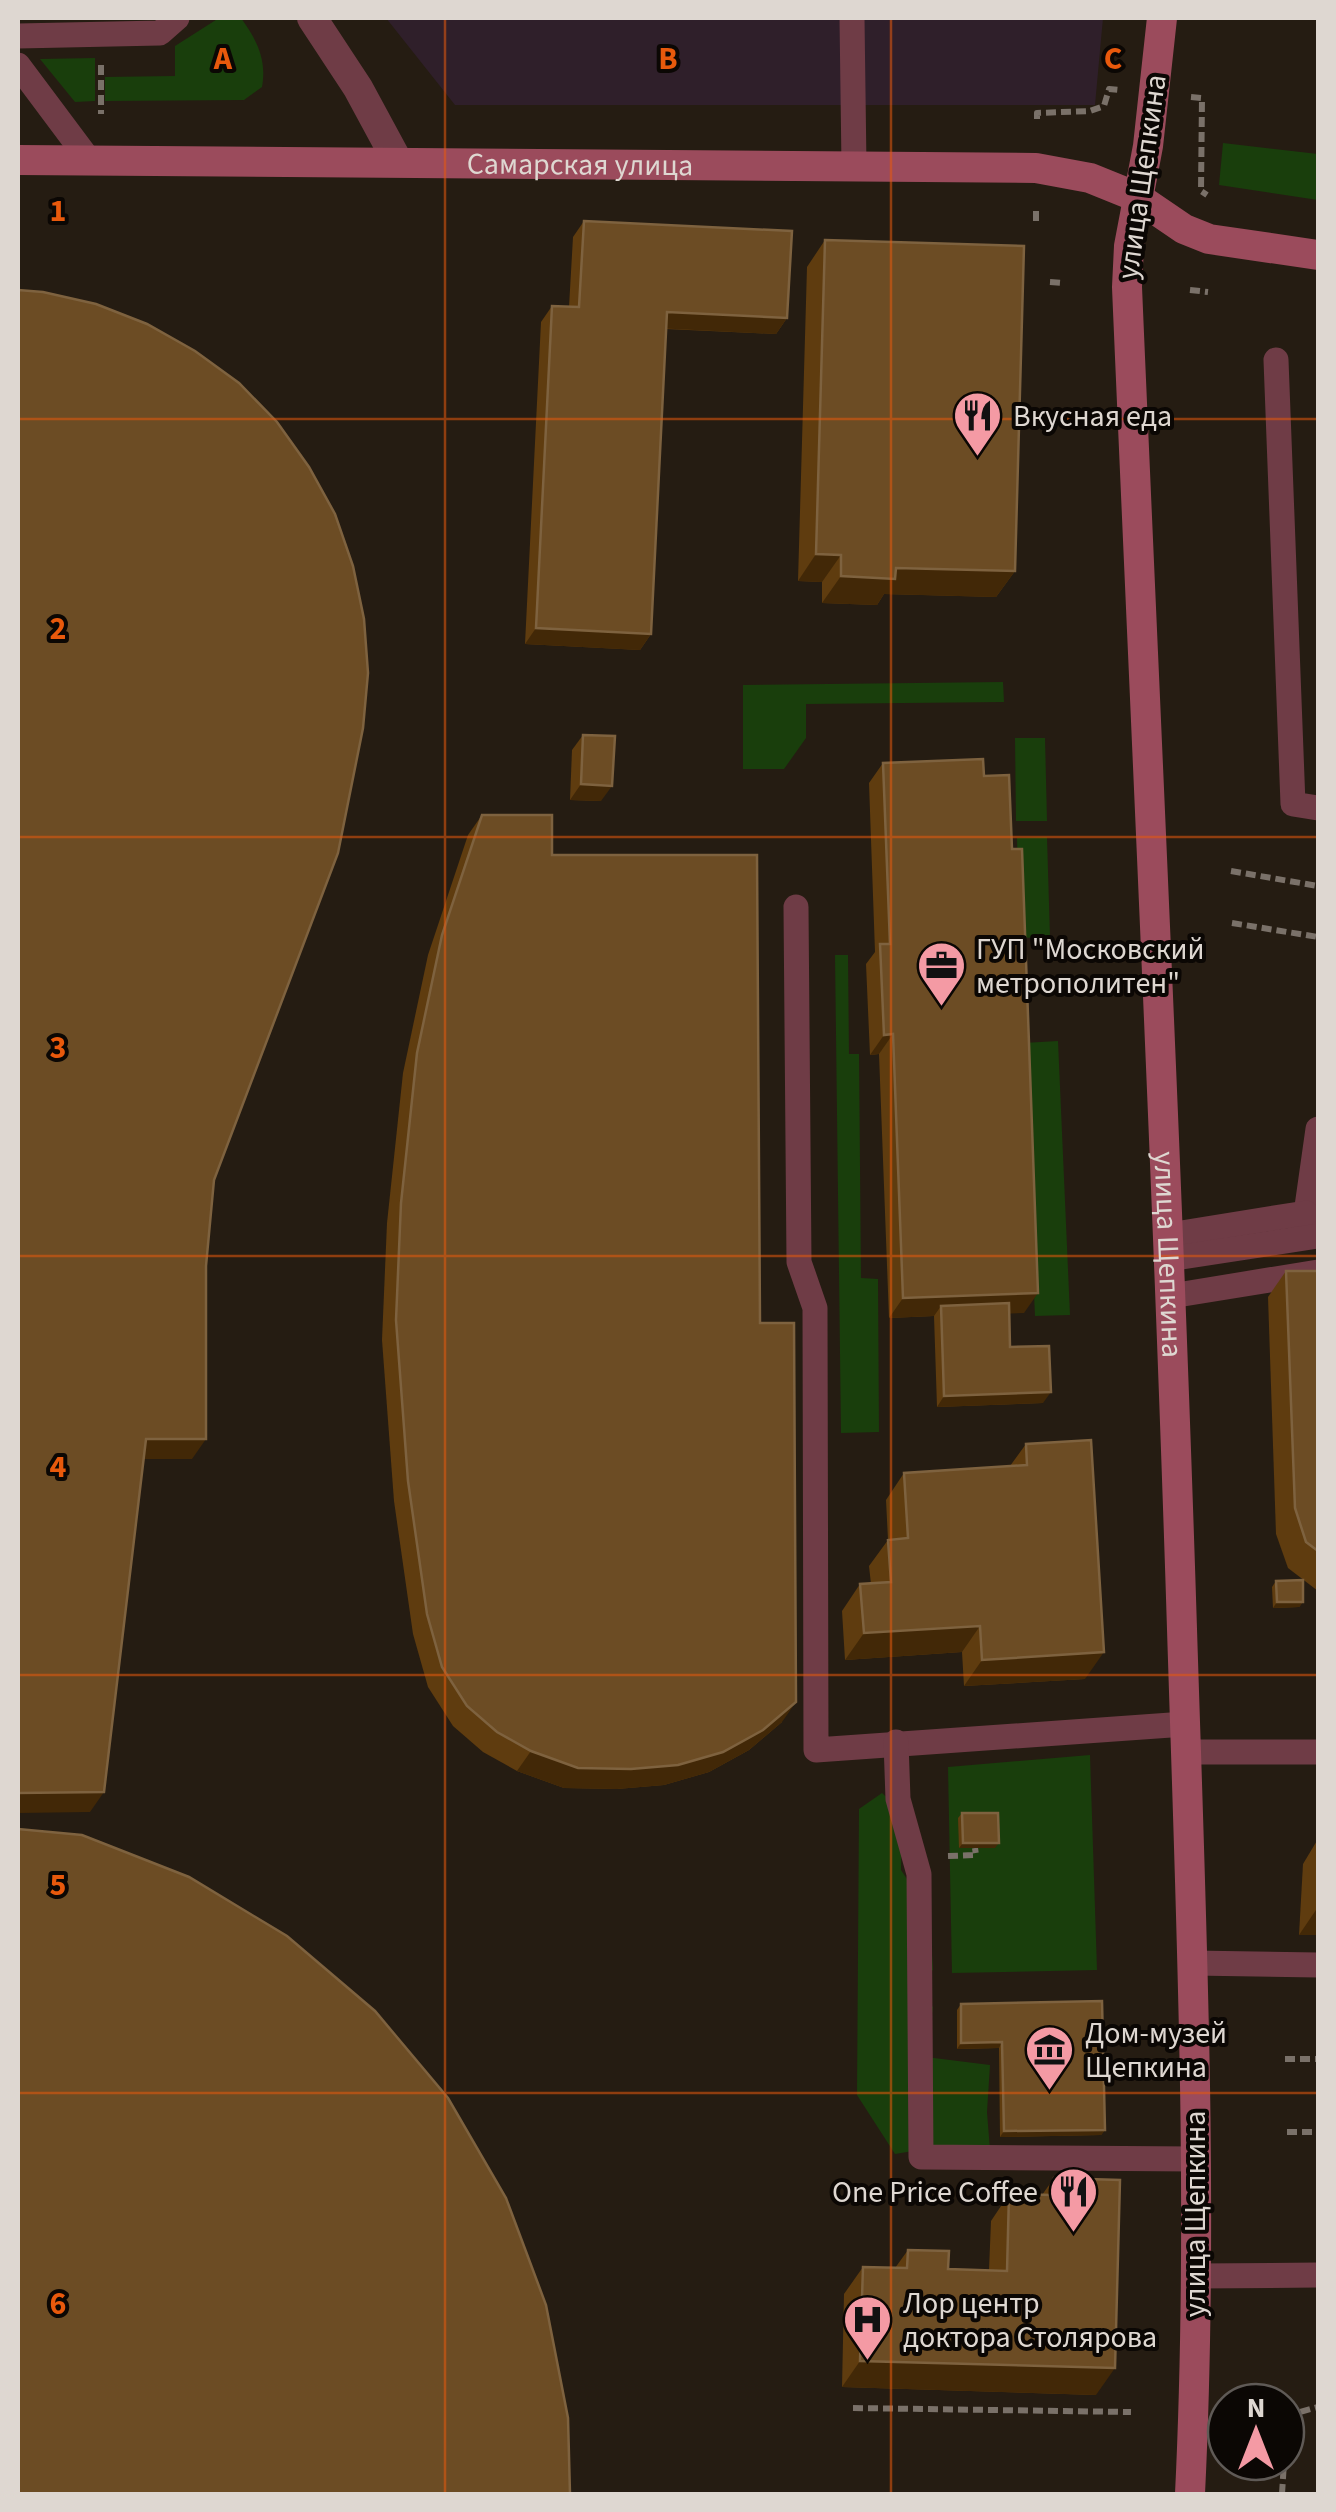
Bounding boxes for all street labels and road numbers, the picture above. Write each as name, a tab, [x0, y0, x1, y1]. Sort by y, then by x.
street label: улица Щепкина	[1106, 72, 1178, 282]
street label: Самарская улица	[467, 142, 693, 187]
street label: улица Щепкина	[1143, 1150, 1194, 1359]
street label: улица Щепкина	[1174, 2111, 1217, 2317]

